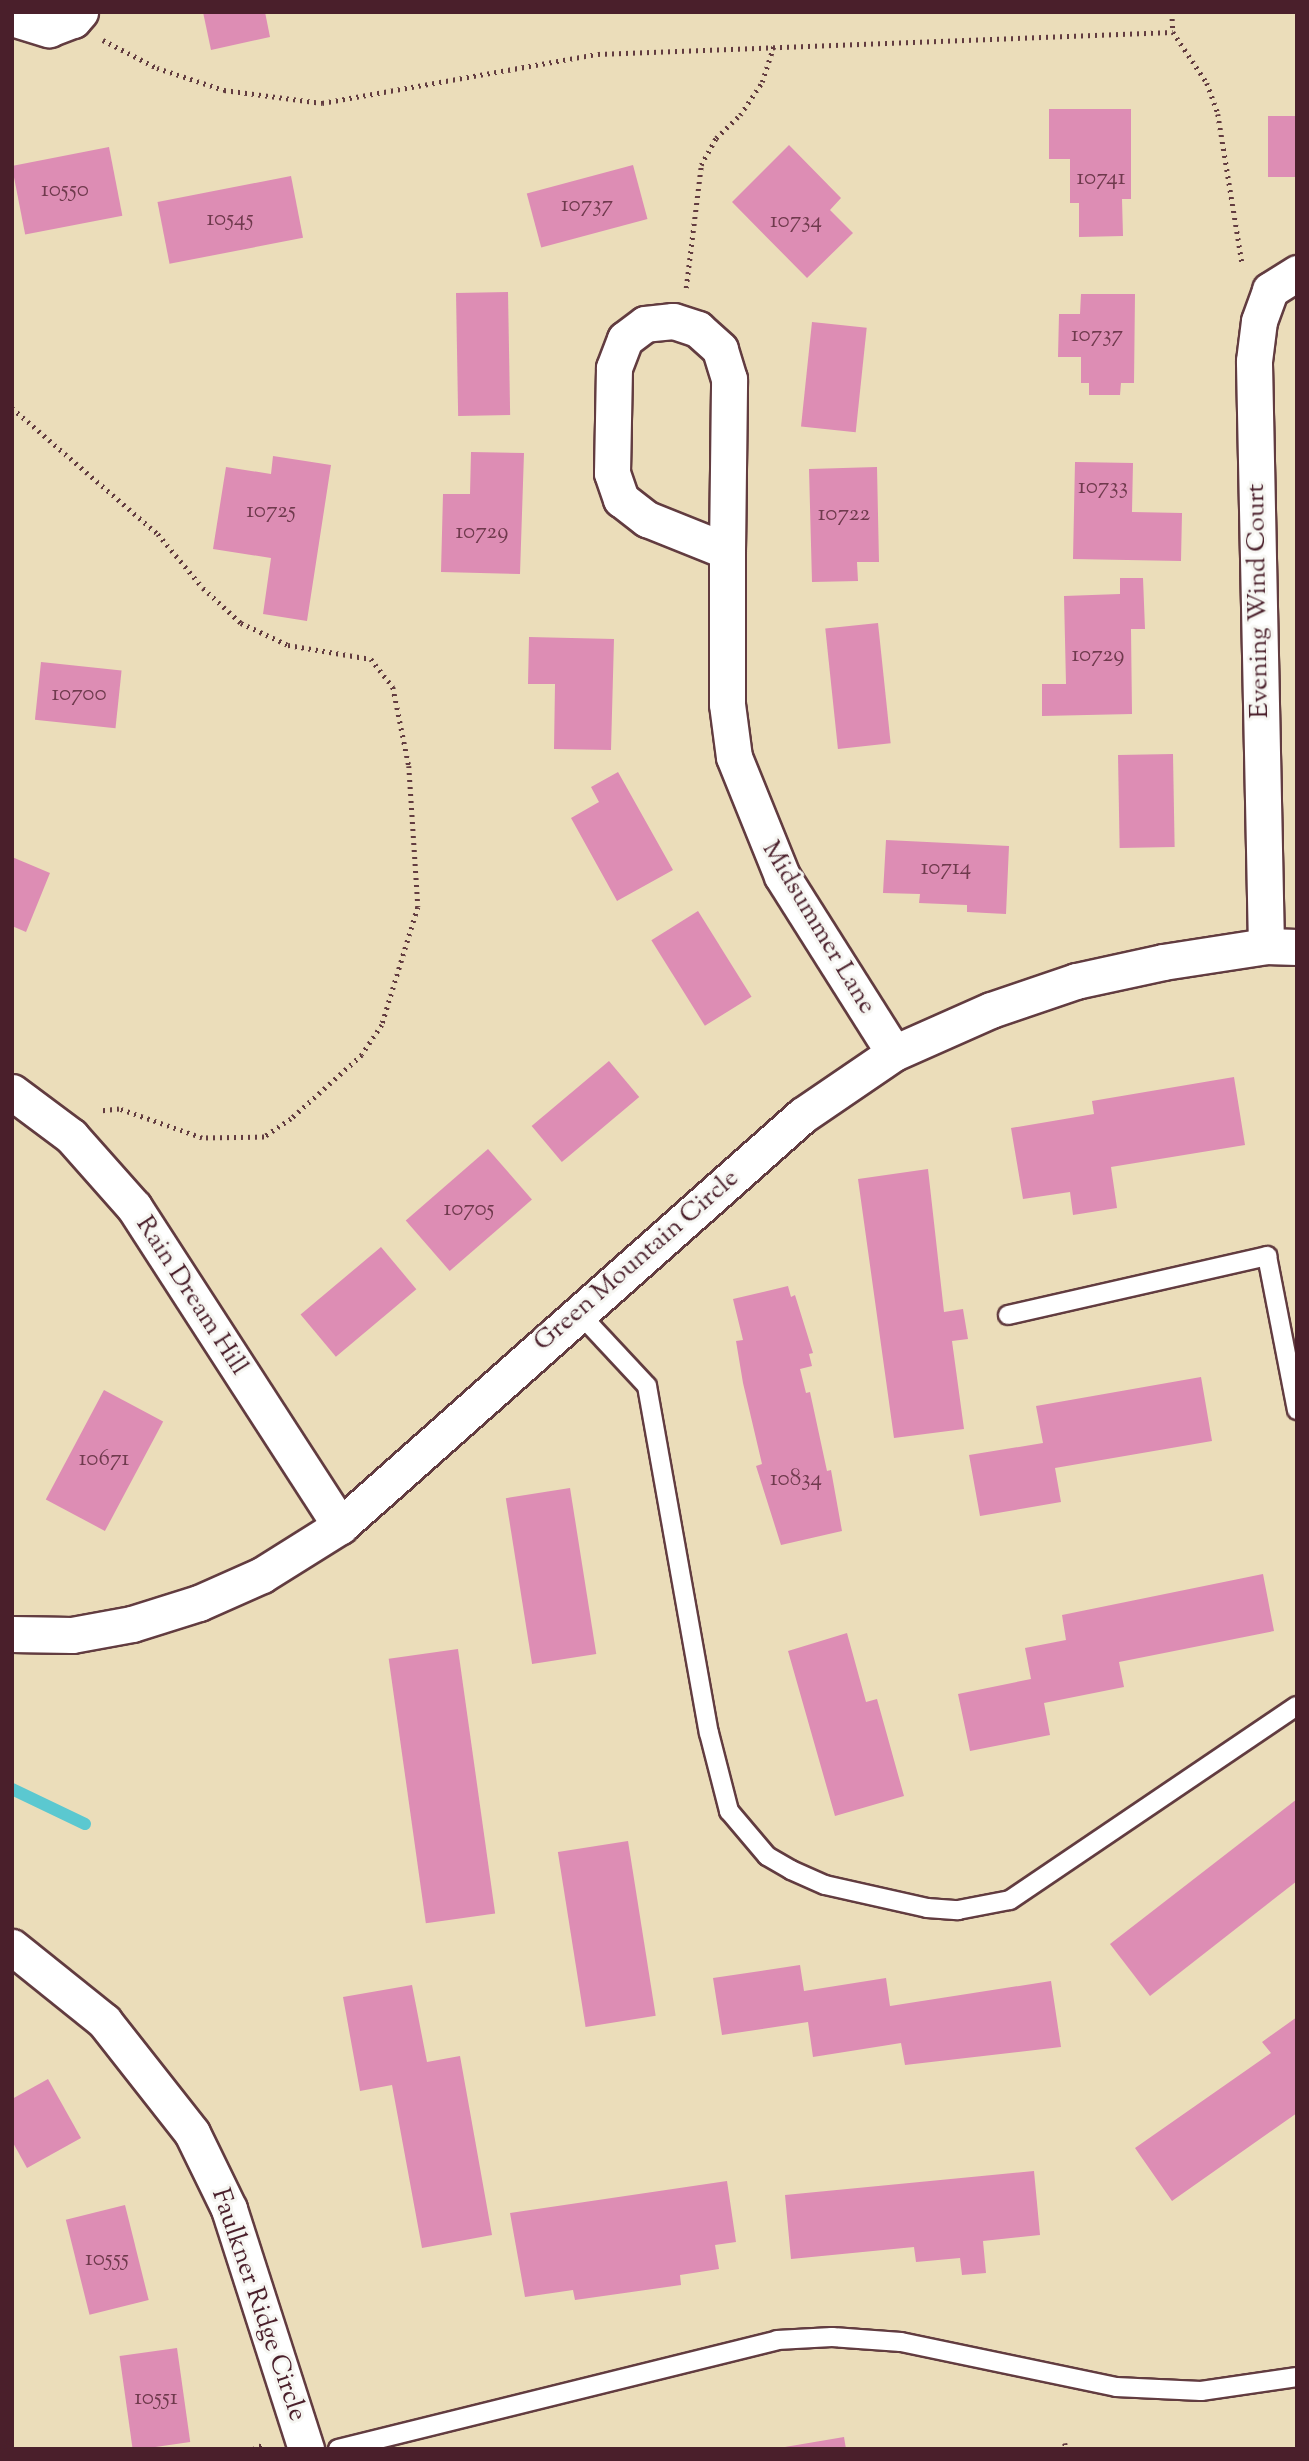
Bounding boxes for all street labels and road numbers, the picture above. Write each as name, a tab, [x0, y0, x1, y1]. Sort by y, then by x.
street label: Evening Wind Court	[1241, 483, 1277, 719]
street label: Midsummer Lane	[754, 836, 882, 1020]
street label: Green Mountain Circle	[528, 1163, 746, 1359]
street label: Rain Dream Hill	[128, 1211, 254, 1381]
street label: Faulkner Ridge Circle	[204, 2185, 312, 2425]

